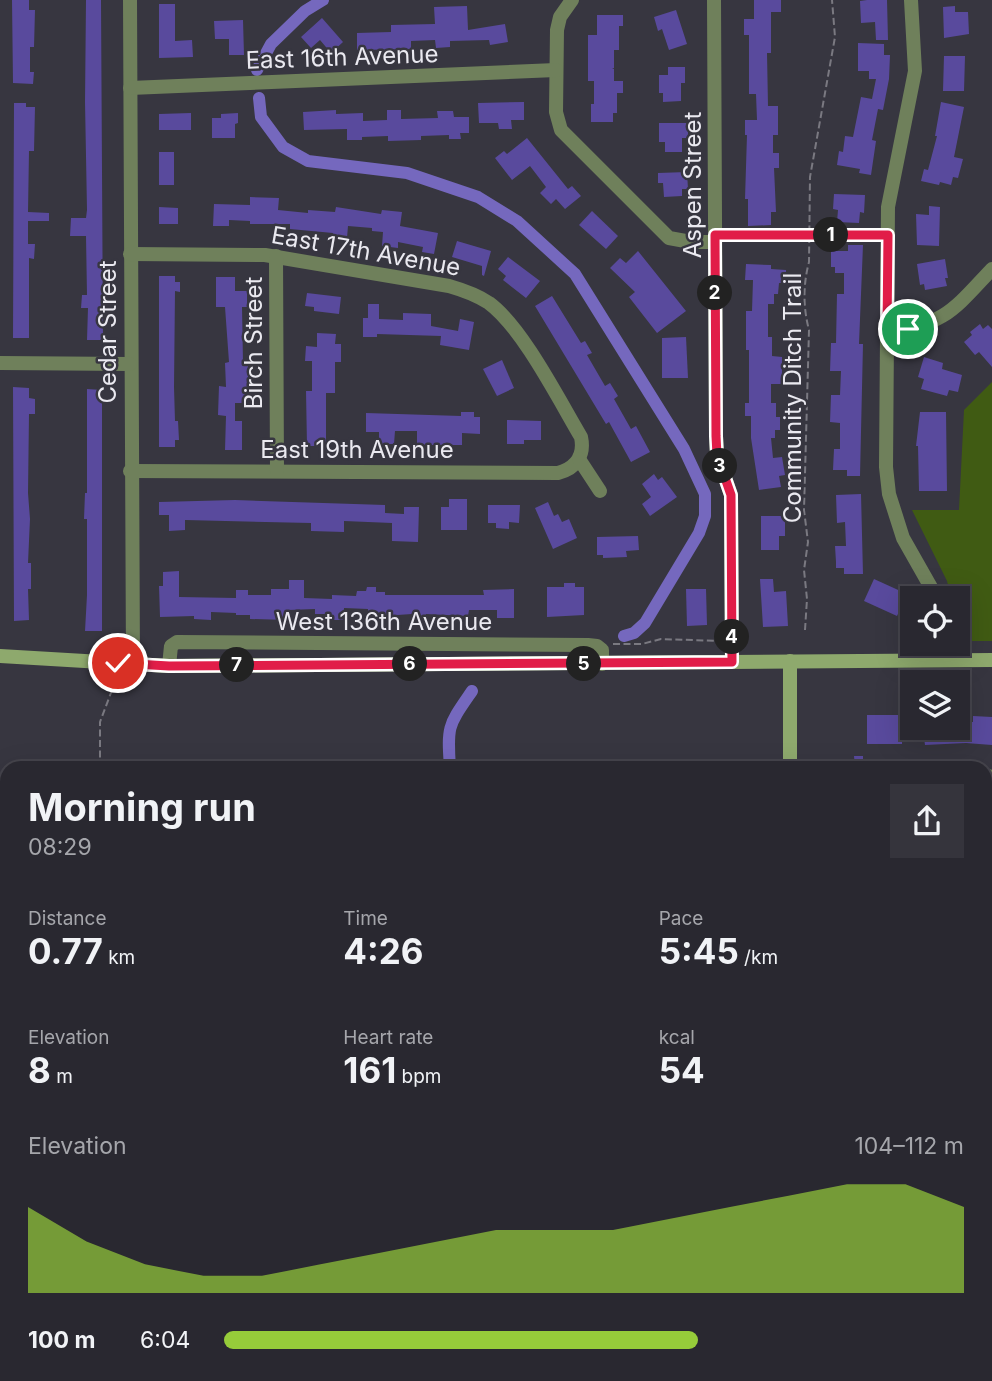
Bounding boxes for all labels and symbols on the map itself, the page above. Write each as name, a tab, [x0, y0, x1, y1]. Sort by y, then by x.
street label: East 16th Avenue	[245, 39, 439, 75]
street label: Aspen Street	[678, 112, 707, 258]
pin: 1	[814, 218, 848, 252]
street label: East 17th Avenue	[269, 220, 463, 282]
street label: Cedar Street	[93, 260, 122, 404]
street label: Community Ditch Trail	[778, 273, 807, 523]
pin: 2	[698, 276, 732, 310]
street label: Birch Street	[239, 277, 268, 409]
pin	[878, 299, 938, 359]
street label: East 19th Avenue	[260, 435, 454, 464]
pin: 3	[702, 448, 738, 484]
street label: West 136th Avenue	[276, 607, 492, 636]
pin: 4	[714, 620, 750, 654]
pin	[88, 633, 148, 693]
pin: 6	[392, 646, 428, 682]
pin: 5	[566, 646, 602, 682]
pin: 7	[219, 648, 254, 682]

